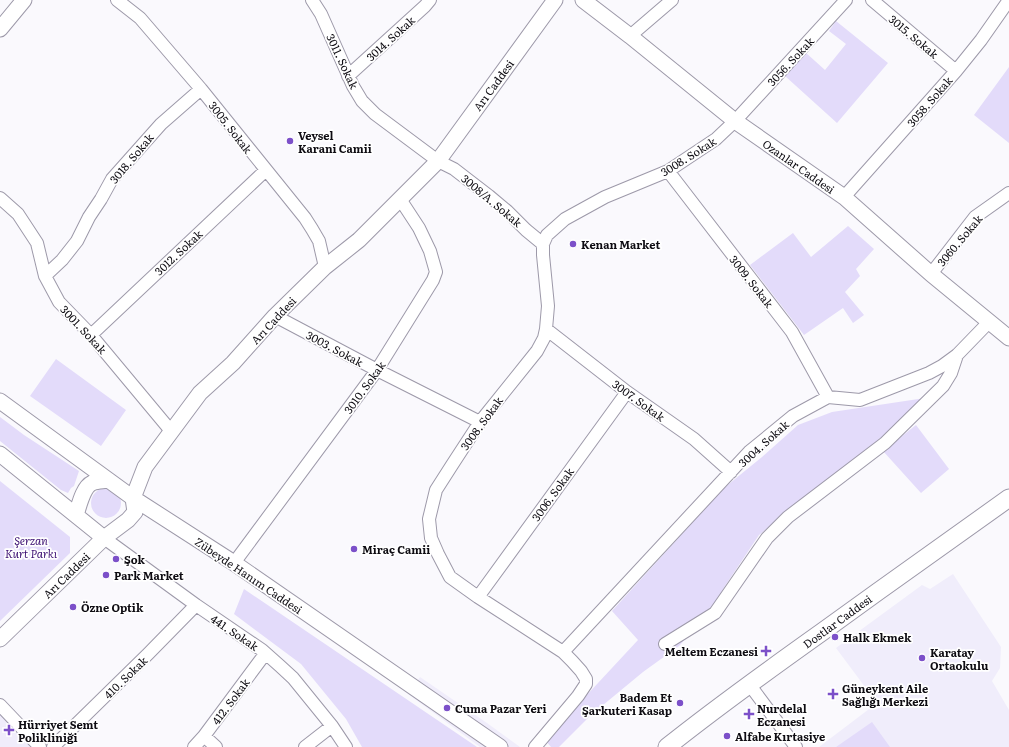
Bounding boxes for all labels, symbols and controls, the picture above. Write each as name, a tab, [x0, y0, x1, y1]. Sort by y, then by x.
street label: 3015. Sokak	[886, 10, 943, 62]
street label: 3014. Sokak	[362, 12, 418, 64]
street label: 3011. Sokak	[323, 31, 363, 92]
street label: 3056. Sokak	[763, 33, 817, 89]
street label: Arı Caddesi	[469, 56, 517, 114]
street label: 3058. Sokak	[903, 72, 956, 130]
street label: 3005. Sokak	[206, 98, 257, 157]
place label: Veysel Karani Camii	[298, 127, 372, 156]
street label: 3018. Sokak	[105, 129, 157, 186]
street label: 3008. Sokak	[657, 132, 719, 179]
street label: Ozanlar Caddesi	[760, 135, 838, 197]
marker: Veysel Karani Camii	[285, 136, 295, 146]
street label: 3008/A. Sokak	[458, 170, 526, 230]
street label: 3060. Sokak	[933, 211, 985, 269]
street label: 3012. Sokak	[150, 225, 206, 278]
place label: Kenan Market	[581, 236, 660, 252]
marker: Kenan Market	[568, 239, 578, 249]
street label: 3009. Sokak	[726, 251, 778, 311]
street label: Arı Caddesi	[247, 292, 299, 347]
street label: 3001. Sokak	[57, 301, 111, 357]
street label: 3003. Sokak	[304, 326, 367, 370]
street label: 3010. Sokak	[340, 357, 389, 416]
street label: 3007. Sokak	[610, 376, 669, 425]
street label: 3008. Sokak	[456, 393, 506, 453]
street label: 3004. Sokak	[734, 416, 792, 470]
street label: 3006. Sokak	[527, 464, 577, 524]
park label: Şerzan Kurt Parkı	[5, 532, 58, 561]
street label: Zübeyde Hanım Caddesi	[192, 533, 306, 617]
place label: Miraç Camii	[362, 541, 430, 557]
marker: Miraç Camii	[349, 544, 359, 554]
street label: Arı Caddesi	[39, 548, 93, 602]
place label: Şok	[124, 551, 146, 567]
marker: Şok	[111, 554, 121, 564]
place label: Park Market	[114, 567, 184, 583]
marker: Park Market	[101, 570, 111, 580]
street label: Dostlar Caddesi	[799, 590, 875, 652]
place label: Özne Optik	[81, 599, 144, 615]
marker: Özne Optik	[68, 602, 78, 612]
street label: 441. Sokak	[208, 610, 262, 654]
place label: Halk Ekmek	[843, 629, 912, 645]
marker: Halk Ekmek	[830, 632, 840, 642]
place label: Meltem Eczanesi	[665, 643, 758, 659]
place label: Karatay Ortaokulu	[930, 644, 989, 673]
marker: Meltem Eczanesi	[761, 646, 771, 656]
street label: 410. Sokak	[100, 652, 151, 702]
marker: Karatay Ortaokulu	[917, 653, 927, 663]
street label: 412. Sokak	[207, 674, 253, 727]
place label: Güneykent Aile Sağlığı Merkezi	[842, 680, 928, 709]
marker: Güneykent Aile Sağlığı Merkezi	[827, 688, 839, 700]
place label: Badem Et Şarkuteri Kasap	[582, 689, 672, 718]
marker: Badem Et Şarkuteri Kasap	[675, 698, 685, 708]
place label: Cuma Pazar Yeri	[455, 700, 547, 716]
place label: Nurdelal Eczanesi	[757, 700, 807, 729]
marker: Cuma Pazar Yeri	[442, 703, 452, 713]
marker: Nurdelal Eczanesi	[744, 709, 754, 719]
place label: Hürriyet Semt Polikliniği	[18, 716, 98, 745]
marker: Hürriyet Semt Polikliniği	[3, 724, 15, 736]
place label: Alfabe Kırtasiye	[735, 728, 825, 744]
marker: Alfabe Kırtasiye	[722, 731, 732, 741]

